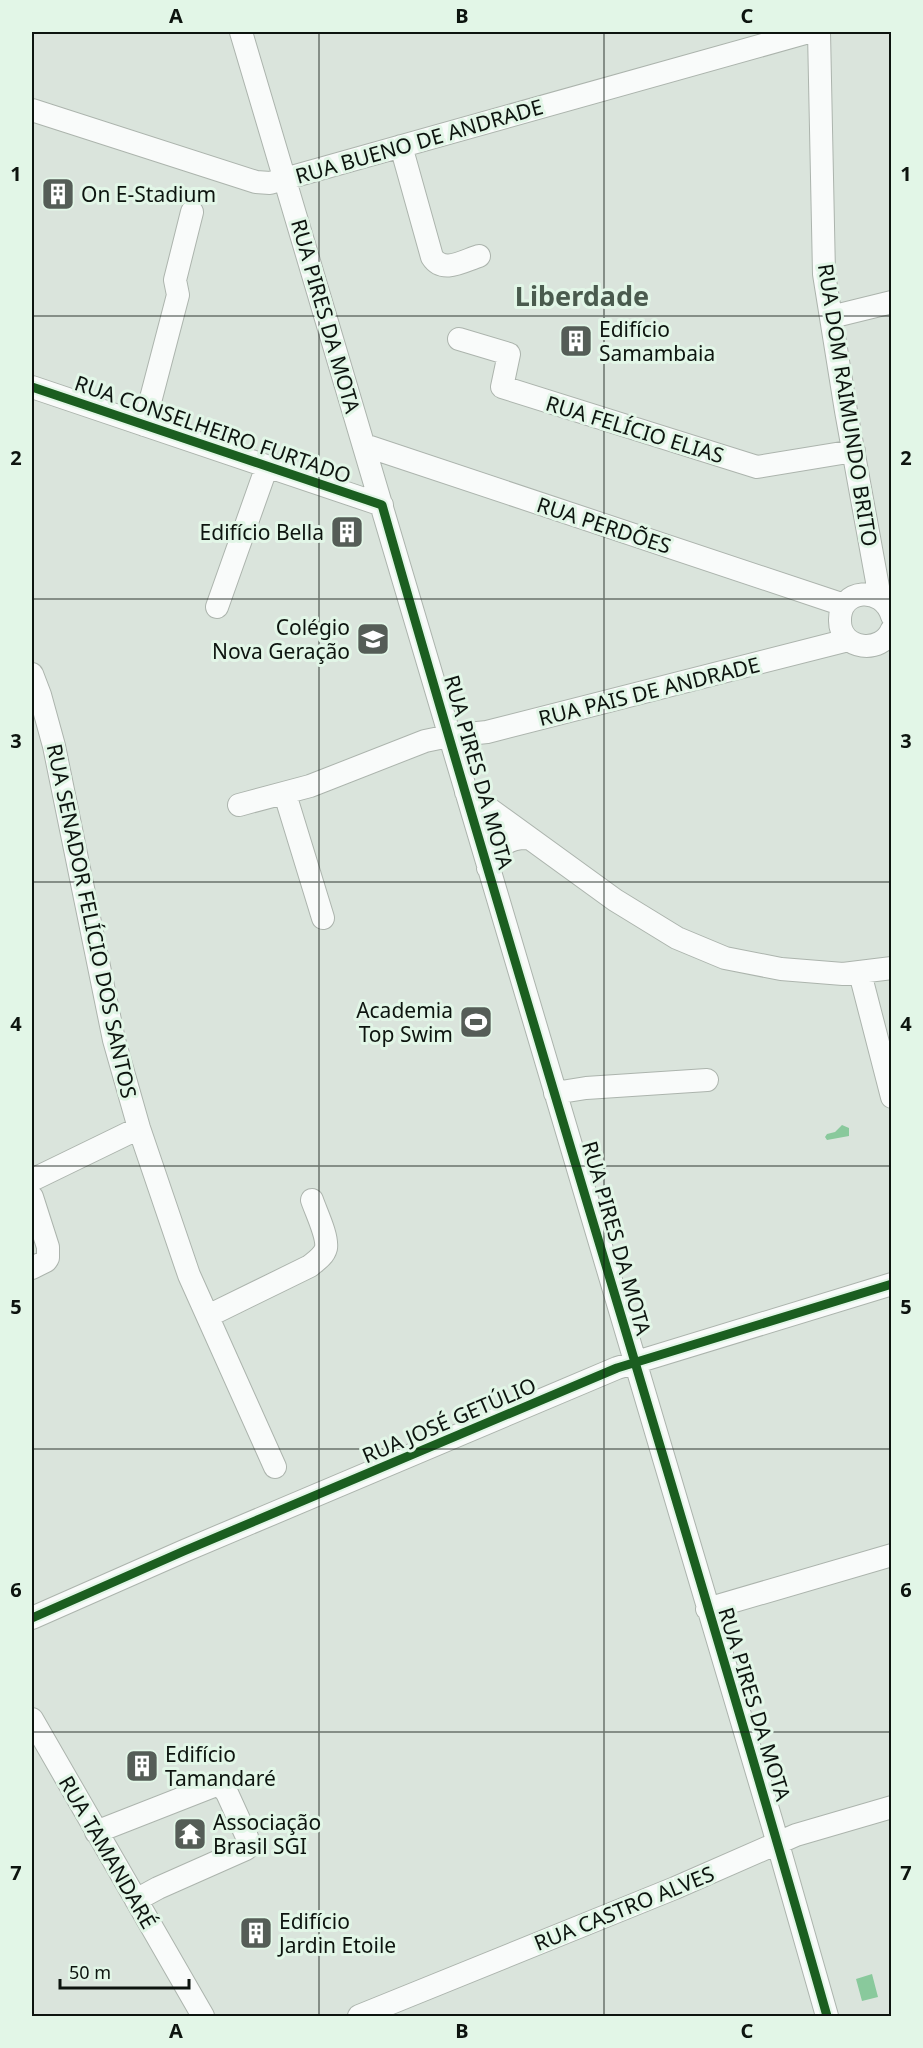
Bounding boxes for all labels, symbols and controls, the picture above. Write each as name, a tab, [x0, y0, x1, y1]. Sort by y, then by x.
text: A	[169, 2, 183, 29]
text: B	[455, 2, 469, 29]
text: C	[741, 2, 754, 29]
street label: RUA BUENO DE ANDRADE	[292, 92, 546, 190]
text: 1	[10, 160, 22, 187]
text: 1	[900, 160, 912, 187]
building icon: On E-Stadium	[40, 176, 76, 212]
place label: On E-Stadium	[81, 180, 216, 208]
street label: RUA PIRES DA MOTA	[285, 216, 367, 417]
street label: RUA DOM RAIMUNDO BRITO	[812, 262, 884, 548]
district label: Liberdade	[515, 277, 649, 314]
place label: Edifício Samambaia	[599, 315, 715, 367]
building icon: Edifício Samambaia	[558, 323, 594, 359]
street label: RUA CONSELHEIRO FURTADO	[71, 368, 355, 490]
street label: RUA FELÍCIO ELIAS	[543, 389, 727, 469]
text: 2	[10, 444, 22, 471]
text: 2	[900, 444, 912, 471]
street label: RUA PERDÕES	[533, 490, 675, 560]
building icon: Edifício Bella	[329, 514, 365, 550]
place label: Edifício Bella	[200, 518, 324, 546]
place label: Colégio Nova Geração	[212, 613, 350, 665]
school or university icon: Colégio Nova Geração	[355, 621, 391, 657]
street label: RUA PAIS DE ANDRADE	[536, 650, 762, 732]
street label: RUA PIRES DA MOTA	[438, 672, 520, 873]
text: 3	[10, 727, 22, 754]
text: 3	[900, 727, 912, 754]
street label: RUA SENADOR FELÍCIO DOS SANTOS	[41, 741, 143, 1101]
place label: Academia Top Swim	[356, 996, 453, 1048]
sports icon: Academia Top Swim	[458, 1004, 494, 1040]
text: 4	[10, 1010, 22, 1037]
text: 4	[900, 1010, 912, 1037]
street label: RUA PIRES DA MOTA	[576, 1138, 658, 1339]
text: 5	[10, 1293, 22, 1320]
text: 5	[900, 1293, 912, 1320]
street label: RUA JOSÉ GETÚLIO	[358, 1371, 540, 1469]
text: 6	[10, 1576, 22, 1603]
text: 6	[900, 1576, 912, 1603]
street label: RUA PIRES DA MOTA	[712, 1604, 798, 1805]
place label: Edifício Tamandaré	[165, 1740, 276, 1792]
building icon: Edifício Tamandaré	[124, 1748, 160, 1784]
street label: RUA TAMANDARÉ	[53, 1770, 163, 1934]
place label: Associação Brasil SGI	[213, 1808, 321, 1860]
temple icon: Associação Brasil SGI	[172, 1816, 208, 1852]
text: 7	[10, 1859, 22, 1886]
street label: RUA CASTRO ALVES	[530, 1859, 718, 1957]
text: 7	[900, 1859, 912, 1886]
place label: Edifício Jardin Etoile	[277, 1907, 396, 1959]
building icon: Edifício Jardin Etoile	[238, 1915, 274, 1951]
scale bar	[60, 1952, 189, 1990]
text: 50 m	[69, 1960, 111, 1984]
text: A	[169, 2017, 183, 2044]
text: B	[455, 2017, 469, 2044]
text: C	[741, 2017, 754, 2044]

